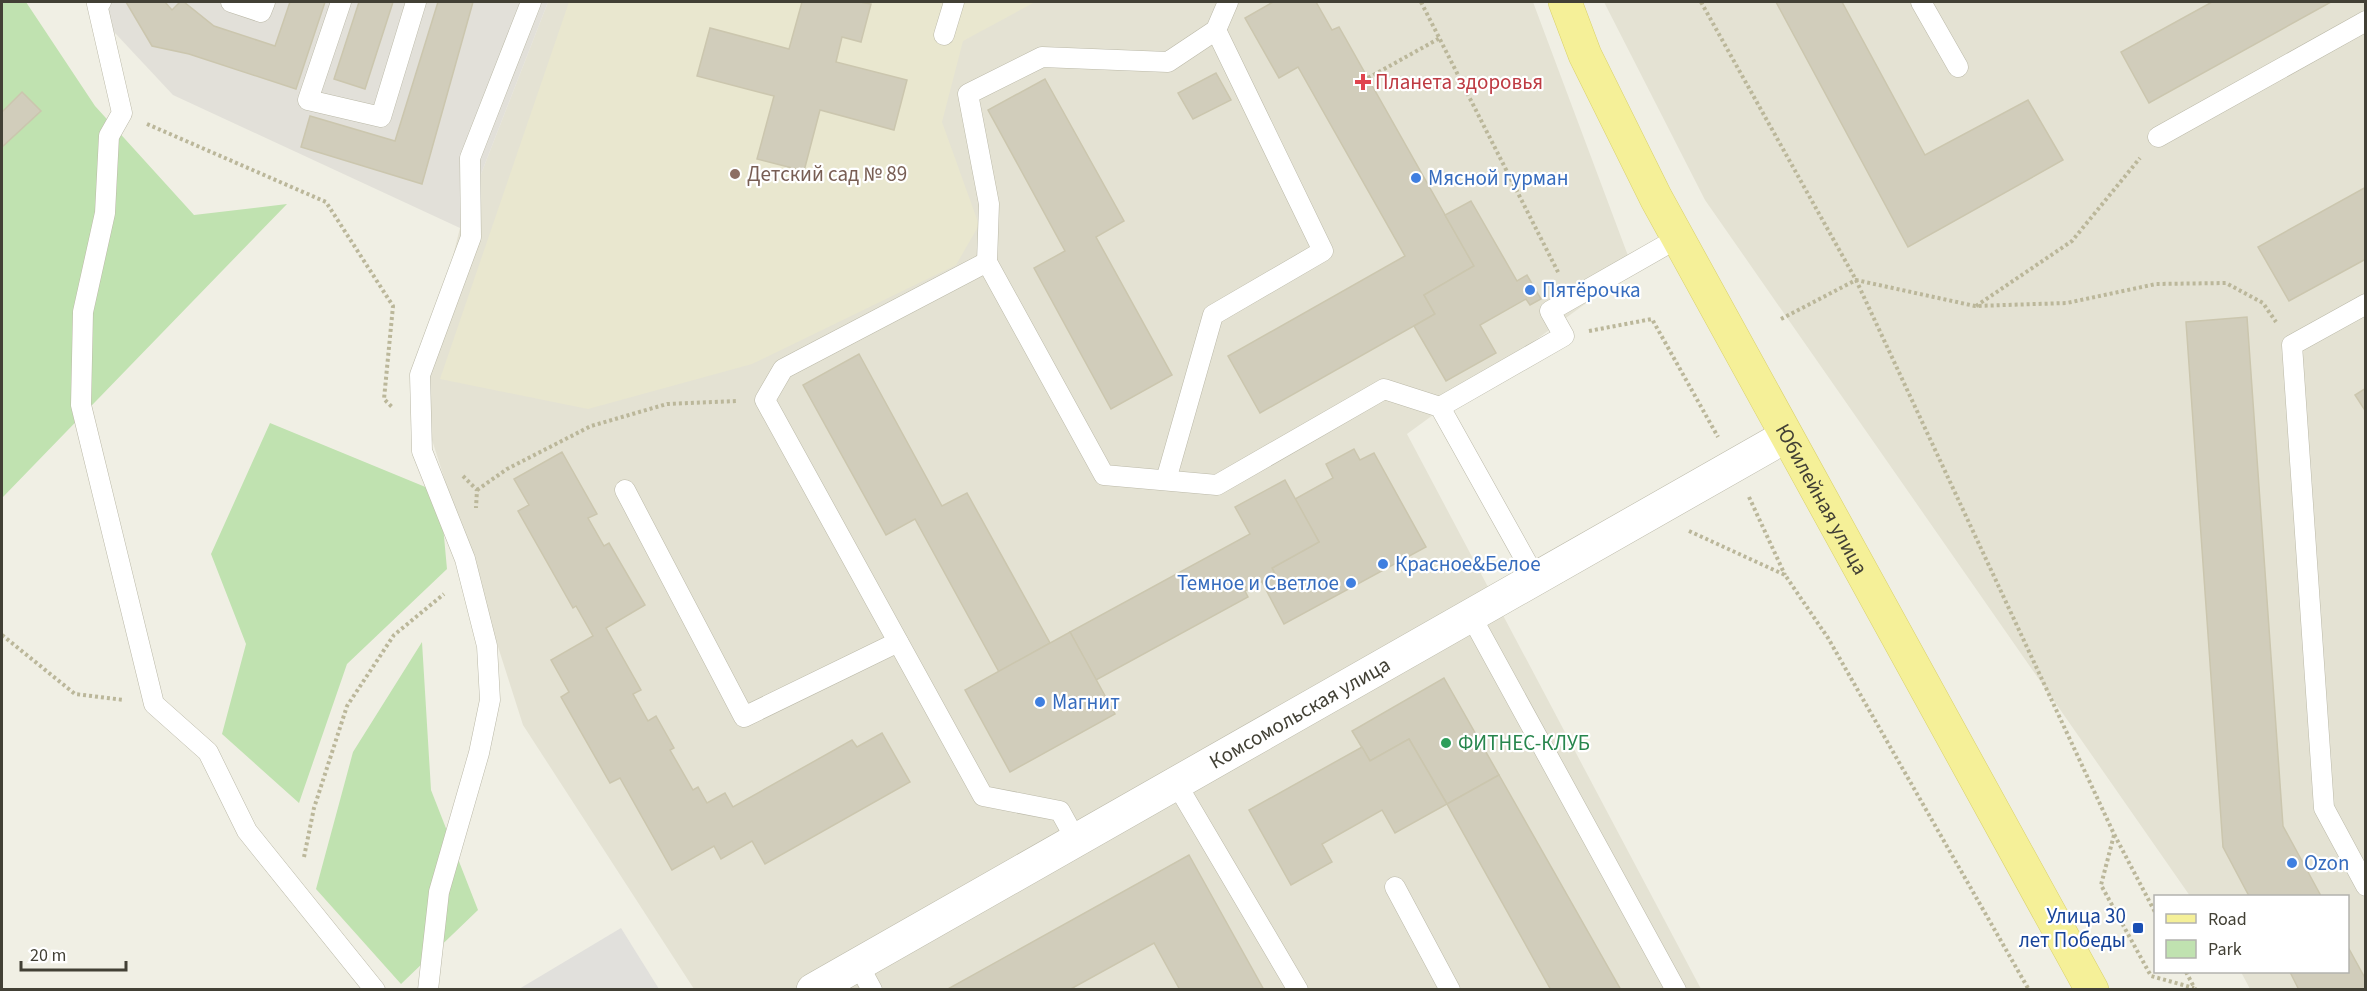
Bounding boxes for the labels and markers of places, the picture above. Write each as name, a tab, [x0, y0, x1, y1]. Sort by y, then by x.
place label: Планета здоровья	[1375, 67, 1543, 97]
marker: Планета здоровья	[1356, 75, 1370, 89]
place label: Детский сад № 89	[747, 159, 907, 189]
place label: Мясной гурман	[1428, 163, 1568, 193]
marker: Детский сад № 89	[728, 167, 742, 181]
marker: Мясной гурман	[1409, 171, 1423, 185]
place label: Пятёрочка	[1542, 275, 1641, 305]
marker: Пятёрочка	[1523, 283, 1537, 297]
place label: Красное&Белое	[1395, 549, 1541, 579]
marker: Красное&Белое	[1376, 557, 1390, 571]
place label: Темное и Светлое	[1177, 568, 1339, 598]
marker: Темное и Светлое	[1344, 576, 1358, 590]
place label: Магнит	[1052, 687, 1120, 717]
marker: Магнит	[1033, 695, 1047, 709]
place label: ФИТНЕС-КЛУБ	[1458, 728, 1590, 758]
marker: ФИТНЕС-КЛУБ	[1439, 736, 1453, 750]
place label: Ozon	[2304, 848, 2349, 878]
marker: Ozon	[2285, 856, 2299, 870]
place label: Улица 30 лет Победы	[2019, 901, 2126, 955]
marker: Улица 30 лет Победы	[2131, 921, 2145, 935]

